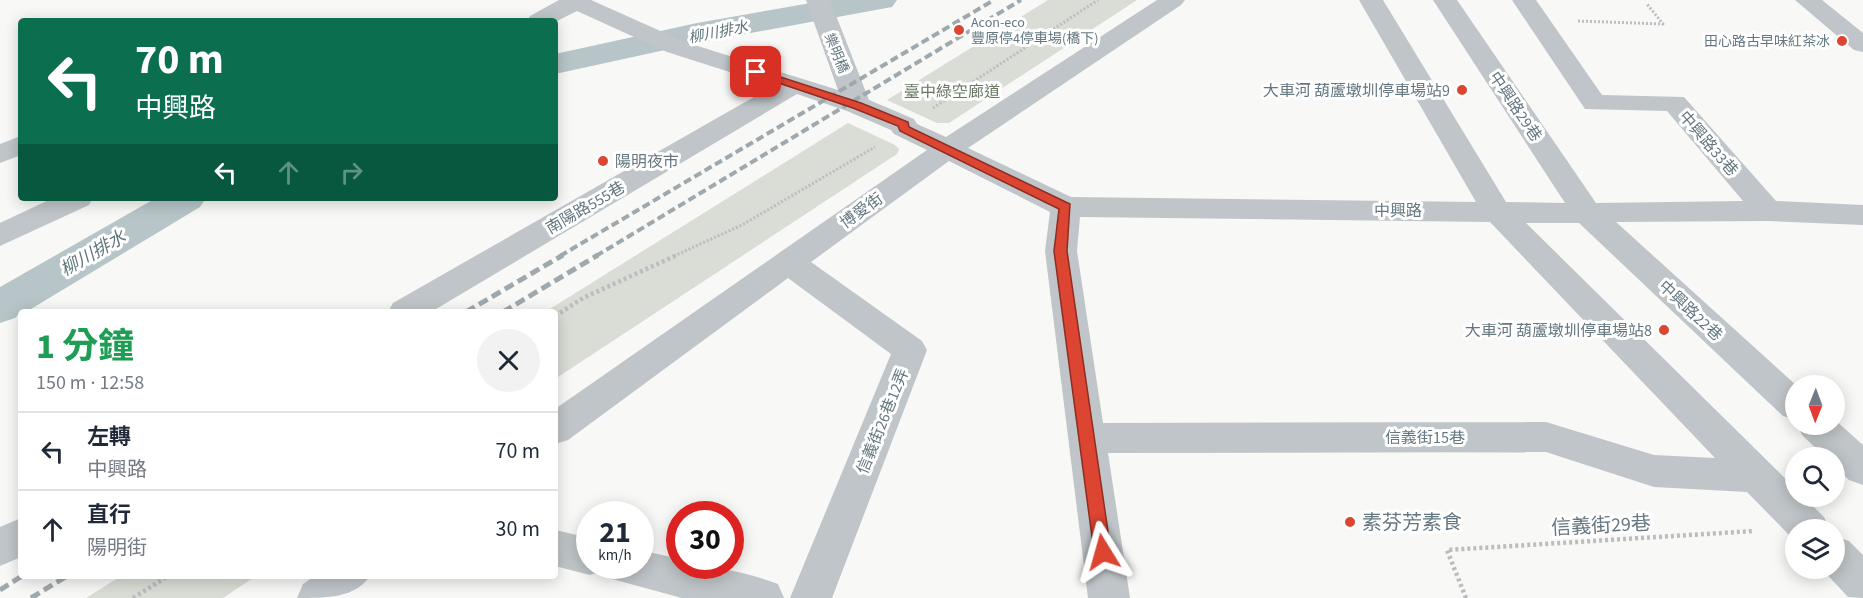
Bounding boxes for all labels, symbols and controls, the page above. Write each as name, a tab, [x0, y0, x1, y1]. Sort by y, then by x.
place label: Acon-eco 豐原停4停車場(橋下)	[971, 13, 1098, 49]
water label: 柳川排水	[687, 16, 751, 49]
marker: Acon-eco 豐原停4停車場(橋下)	[952, 23, 966, 37]
text: 70 m	[135, 30, 224, 90]
street label: 樂明橋	[819, 30, 853, 77]
place label: 田心路古早味紅茶冰	[1704, 32, 1830, 52]
marker: 田心路古早味紅茶冰	[1835, 34, 1849, 48]
icon: left	[36, 42, 114, 120]
pin	[730, 46, 781, 97]
icon: arrive	[739, 55, 772, 88]
street label: 中興路29巷	[1484, 67, 1547, 146]
place label: 大車河 葫蘆墩圳停車場站9	[1263, 80, 1450, 102]
park label: 臺中綠空廊道	[904, 81, 1000, 103]
marker: 大車河 葫蘆墩圳停車場站9	[1455, 83, 1469, 97]
text: 中興路	[135, 89, 216, 128]
street label: 中興路33巷	[1674, 106, 1743, 181]
place label: 陽明夜市	[615, 151, 679, 173]
marker: 陽明夜市	[596, 154, 610, 168]
icon: left	[209, 156, 242, 189]
icon: ahead	[272, 156, 305, 189]
icon: right	[335, 156, 368, 189]
street label: 南陽路555巷	[542, 176, 629, 239]
street label: 博愛街	[836, 188, 887, 234]
street label: 中興路	[1374, 200, 1422, 222]
water label: 柳川排水	[56, 224, 132, 282]
street label: 中興路22巷	[1654, 275, 1727, 346]
place label: 大車河 葫蘆墩圳停車場站8	[1465, 320, 1652, 342]
text: 1 分鐘	[36, 321, 134, 372]
marker: 大車河 葫蘆墩圳停車場站8	[1657, 323, 1671, 337]
button: close	[477, 329, 540, 392]
street label: 信義街26巷12弄	[852, 365, 914, 477]
text: 150 m · 12:58	[36, 369, 144, 397]
north arrow	[1785, 375, 1845, 435]
map controls	[1785, 375, 1845, 579]
text: 左轉	[87, 421, 131, 453]
street label: 信義街15巷	[1385, 427, 1465, 449]
icon: left	[36, 435, 69, 468]
text: 70 m	[495, 435, 540, 467]
button: search	[1785, 447, 1845, 507]
text: 中興路	[87, 456, 147, 484]
text: 直行	[87, 499, 131, 531]
speed limit sign: 30	[666, 501, 744, 579]
place label: 素芬芳素食	[1362, 509, 1462, 537]
street label: 信義街29巷	[1550, 509, 1652, 543]
text: 21	[599, 511, 631, 554]
icon: ahead	[36, 513, 69, 546]
text: 30 m	[495, 513, 540, 545]
marker: 素芬芳素食	[1343, 515, 1357, 529]
button: layers	[1785, 519, 1845, 579]
position arrow	[1071, 520, 1135, 584]
text: 陽明街	[87, 534, 147, 562]
text: km/h	[598, 545, 632, 566]

